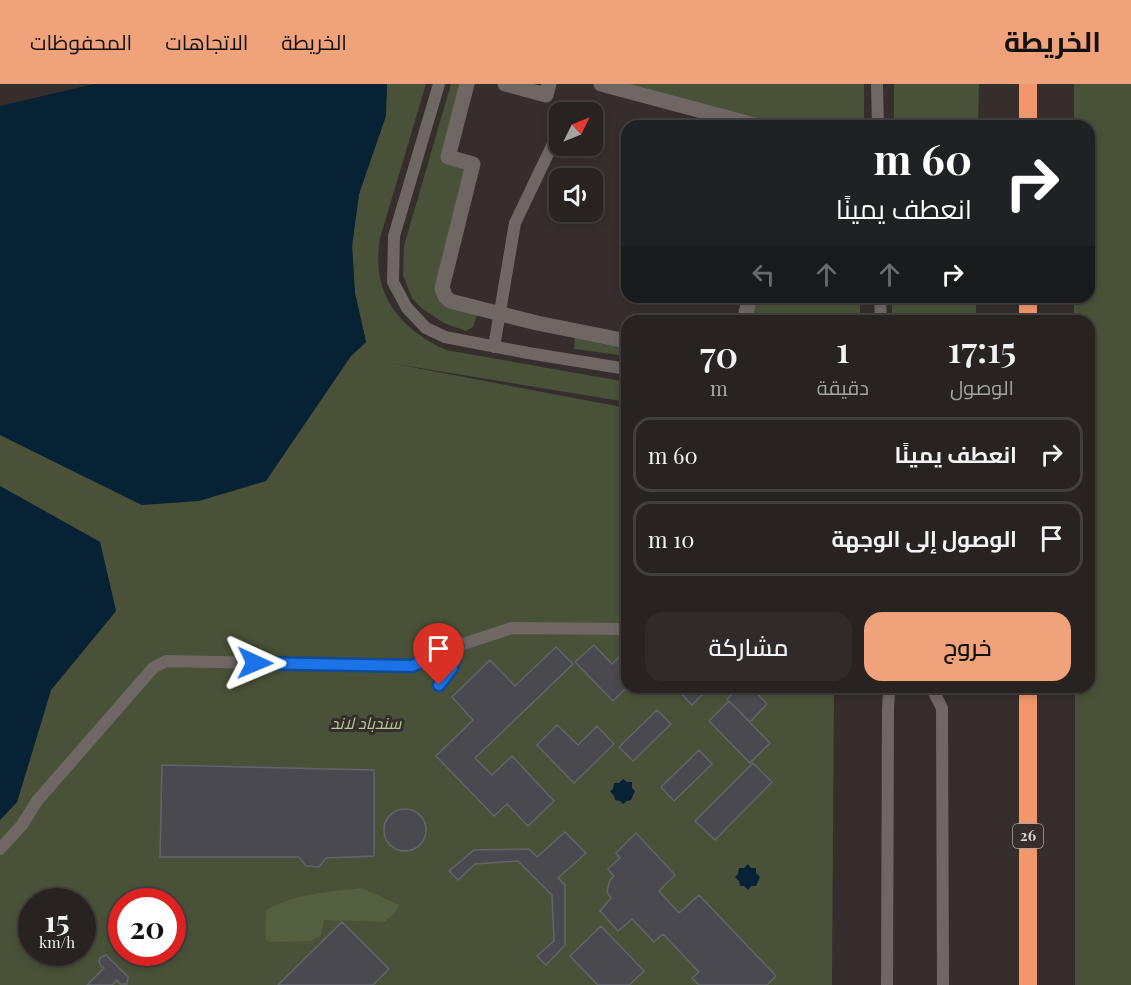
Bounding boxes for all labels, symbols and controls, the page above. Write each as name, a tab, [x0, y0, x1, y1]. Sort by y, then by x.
text: الخريطة	[1004, 22, 1101, 59]
text: المحفوظات	[30, 27, 132, 55]
text: الاتجاهات	[165, 27, 248, 55]
text: الخريطة	[281, 27, 347, 55]
north arrow	[549, 102, 603, 156]
map controls	[549, 102, 603, 222]
text: 60 m	[874, 130, 972, 186]
icon: right	[993, 144, 1071, 222]
button: sound	[549, 168, 603, 222]
text: انعطف يمينًا	[836, 190, 972, 226]
icon: left	[747, 258, 780, 291]
icon: ahead	[810, 258, 843, 291]
icon: ahead	[873, 258, 906, 291]
icon: right	[936, 258, 969, 291]
text: 1	[836, 324, 850, 372]
text: 17:15	[947, 324, 1016, 372]
text: 70	[700, 329, 738, 377]
text: دقيقة	[817, 373, 869, 400]
text: الوصول	[950, 373, 1014, 400]
text: m	[710, 374, 728, 401]
icon: right	[1035, 438, 1068, 471]
text: انعطف يمينًا	[895, 439, 1017, 469]
text: 60 m	[648, 440, 698, 470]
icon: arrive	[1035, 522, 1068, 555]
text: الوصول إلى الوجهة	[831, 523, 1017, 553]
text: 10 m	[648, 524, 694, 554]
button: مشاركة	[645, 612, 852, 681]
button: خروج	[864, 612, 1071, 681]
pin	[413, 623, 464, 685]
position arrow	[223, 631, 287, 695]
icon: arrive	[422, 632, 455, 665]
park label: سندباد لاند	[331, 712, 402, 733]
road number: 26	[1013, 824, 1043, 848]
speed limit sign: 20	[108, 888, 186, 966]
text: 15	[45, 900, 69, 940]
text: km/h	[39, 932, 75, 952]

